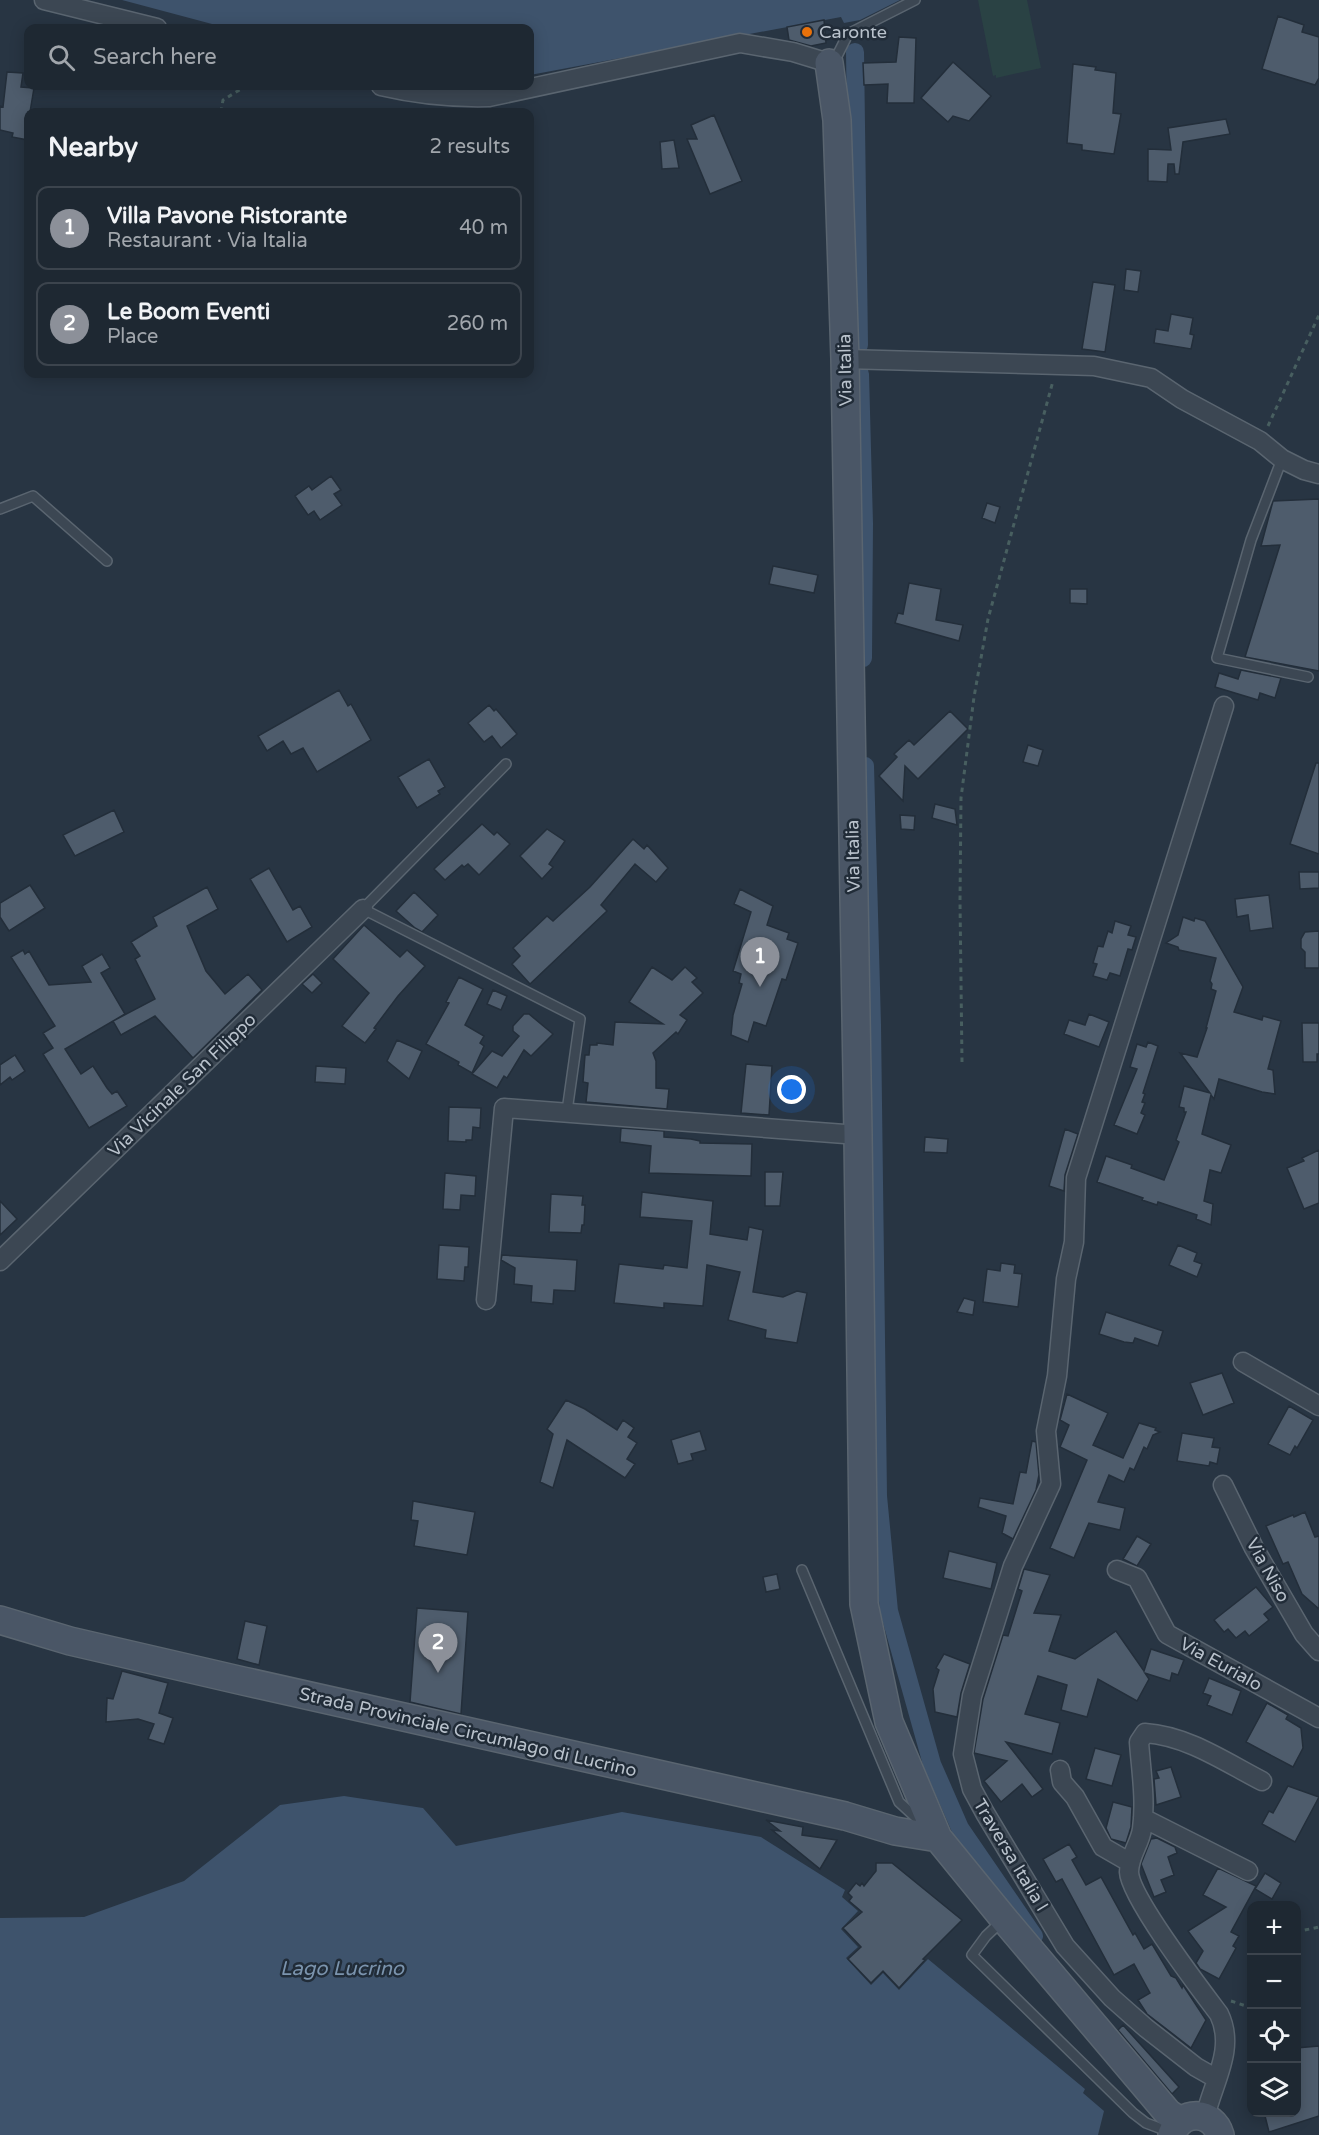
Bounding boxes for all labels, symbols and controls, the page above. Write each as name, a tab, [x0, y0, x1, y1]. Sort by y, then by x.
place label: Caronte	[819, 21, 887, 43]
search box	[24, 24, 534, 90]
marker: Caronte	[800, 25, 814, 39]
icon: search	[45, 41, 78, 74]
text: Search here	[93, 44, 217, 70]
text: Nearby	[48, 132, 138, 163]
text: 2 results	[430, 135, 510, 159]
text: Villa Pavone Ristorante	[107, 203, 347, 229]
text: 1	[63, 216, 76, 240]
text: 40 m	[459, 216, 508, 240]
text: Restaurant · Via Italia	[107, 229, 308, 253]
text: Le Boom Eventi	[107, 299, 270, 325]
text: 2	[63, 312, 76, 336]
text: 260 m	[447, 312, 508, 336]
text: Place	[107, 325, 158, 349]
street label: Via Italia	[833, 334, 857, 406]
street label: Via Italia	[841, 820, 865, 892]
pin: 1	[740, 938, 780, 987]
street label: Via Vicinale San Filippo	[103, 1008, 261, 1162]
your location	[777, 1075, 806, 1104]
street label: Via Niso	[1241, 1534, 1295, 1606]
pin: 2	[418, 1624, 458, 1673]
street label: Via Eurialo	[1176, 1632, 1266, 1696]
street label: Strada Provinciale Circumlago di Lucrino	[297, 1682, 639, 1782]
street label: Traversa Italia I	[969, 1795, 1053, 1915]
map controls	[1247, 1901, 1301, 2117]
button: +	[1247, 1901, 1301, 1955]
button: −	[1247, 1955, 1301, 2009]
water label: Lago Lucrino	[280, 1957, 405, 1981]
button: locate	[1247, 2009, 1301, 2063]
button: layers	[1247, 2063, 1301, 2117]

